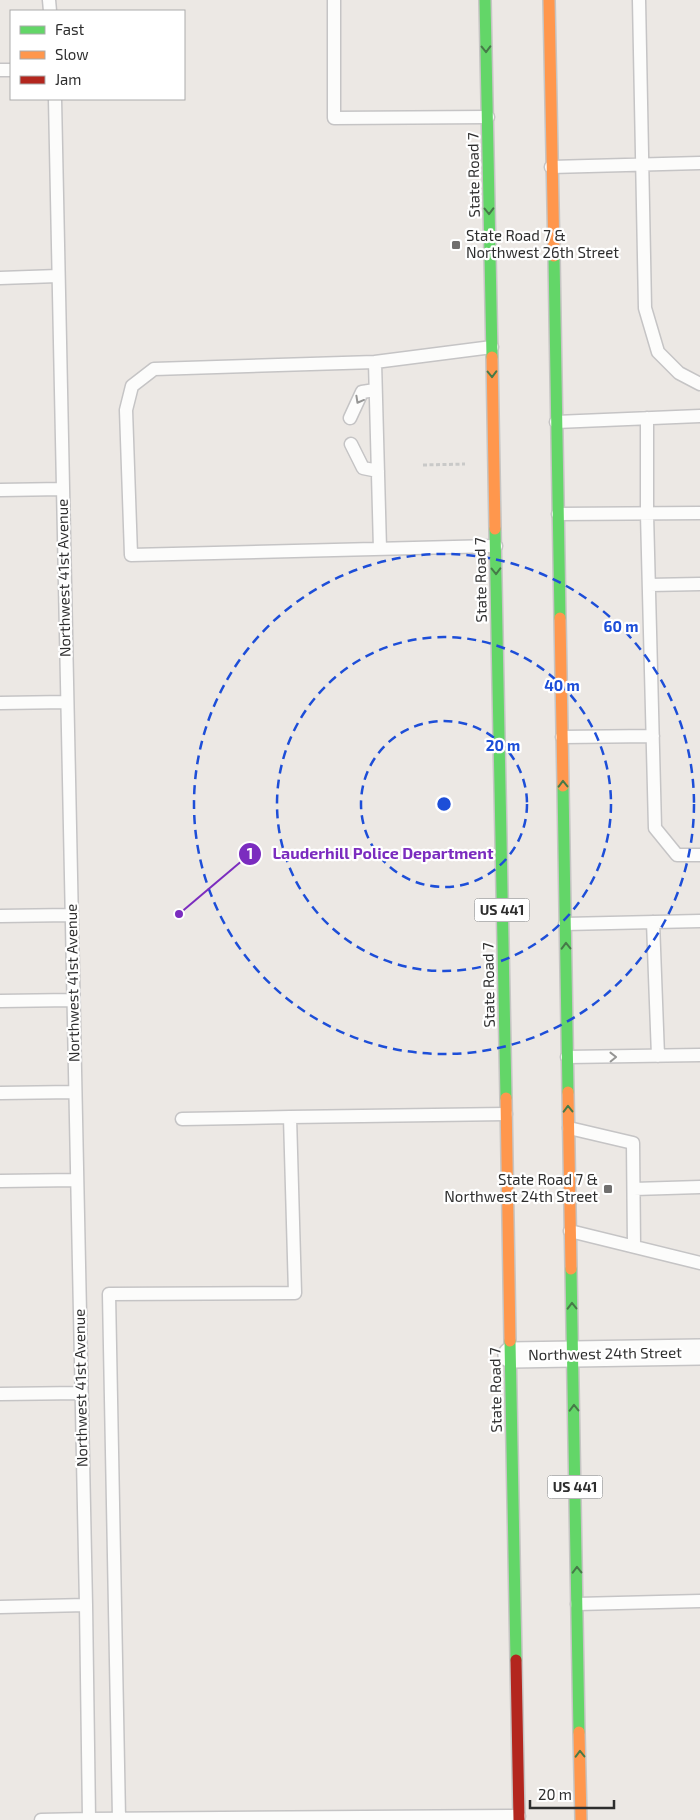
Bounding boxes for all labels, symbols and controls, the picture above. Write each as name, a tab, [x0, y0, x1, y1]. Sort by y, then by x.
legend	[10, 10, 185, 100]
text: Fast	[55, 20, 85, 38]
text: Slow	[55, 45, 89, 63]
one-way arrow	[481, 45, 491, 53]
text: Jam	[55, 70, 81, 88]
street label: State Road 7	[463, 132, 483, 218]
one-way arrow	[484, 208, 494, 215]
place label: State Road 7 & Northwest 26th Street	[466, 226, 619, 261]
marker: State Road 7 & Northwest 26th Street	[450, 239, 462, 251]
one-way arrow	[487, 370, 497, 378]
one-way arrow	[355, 394, 365, 403]
street label: Northwest 41st Avenue	[53, 499, 73, 657]
street label: State Road 7	[470, 537, 490, 623]
one-way arrow	[491, 568, 501, 575]
text: 60 m	[604, 617, 638, 635]
text: 40 m	[544, 676, 580, 694]
text: 20 m	[486, 736, 520, 754]
one-way arrow	[558, 780, 568, 788]
centre of rings	[435, 795, 453, 813]
callout: Lauderhill Police Department	[237, 838, 503, 869]
text: Lauderhill Police Department	[272, 843, 494, 862]
text: 1	[247, 844, 253, 862]
road number: US 441	[474, 898, 530, 922]
street label: Northwest 41st Avenue	[62, 904, 82, 1062]
street label: State Road 7	[478, 942, 498, 1028]
one-way arrow	[560, 942, 571, 950]
one-way arrow	[609, 1051, 617, 1062]
one-way arrow	[563, 1104, 573, 1112]
place label: State Road 7 & Northwest 24th Street	[444, 1170, 598, 1205]
marker: State Road 7 & Northwest 24th Street	[602, 1183, 614, 1195]
one-way arrow	[567, 1302, 577, 1310]
street label: Northwest 41st Avenue	[70, 1309, 90, 1467]
street label: Northwest 24th Street	[528, 1343, 682, 1363]
street label: State Road 7	[485, 1347, 505, 1433]
one-way arrow	[569, 1403, 579, 1411]
road number: US 441	[548, 1475, 602, 1498]
one-way arrow	[571, 1566, 582, 1574]
one-way arrow	[575, 1750, 585, 1758]
scale bar	[530, 1778, 614, 1810]
text: 20 m	[538, 1785, 572, 1803]

